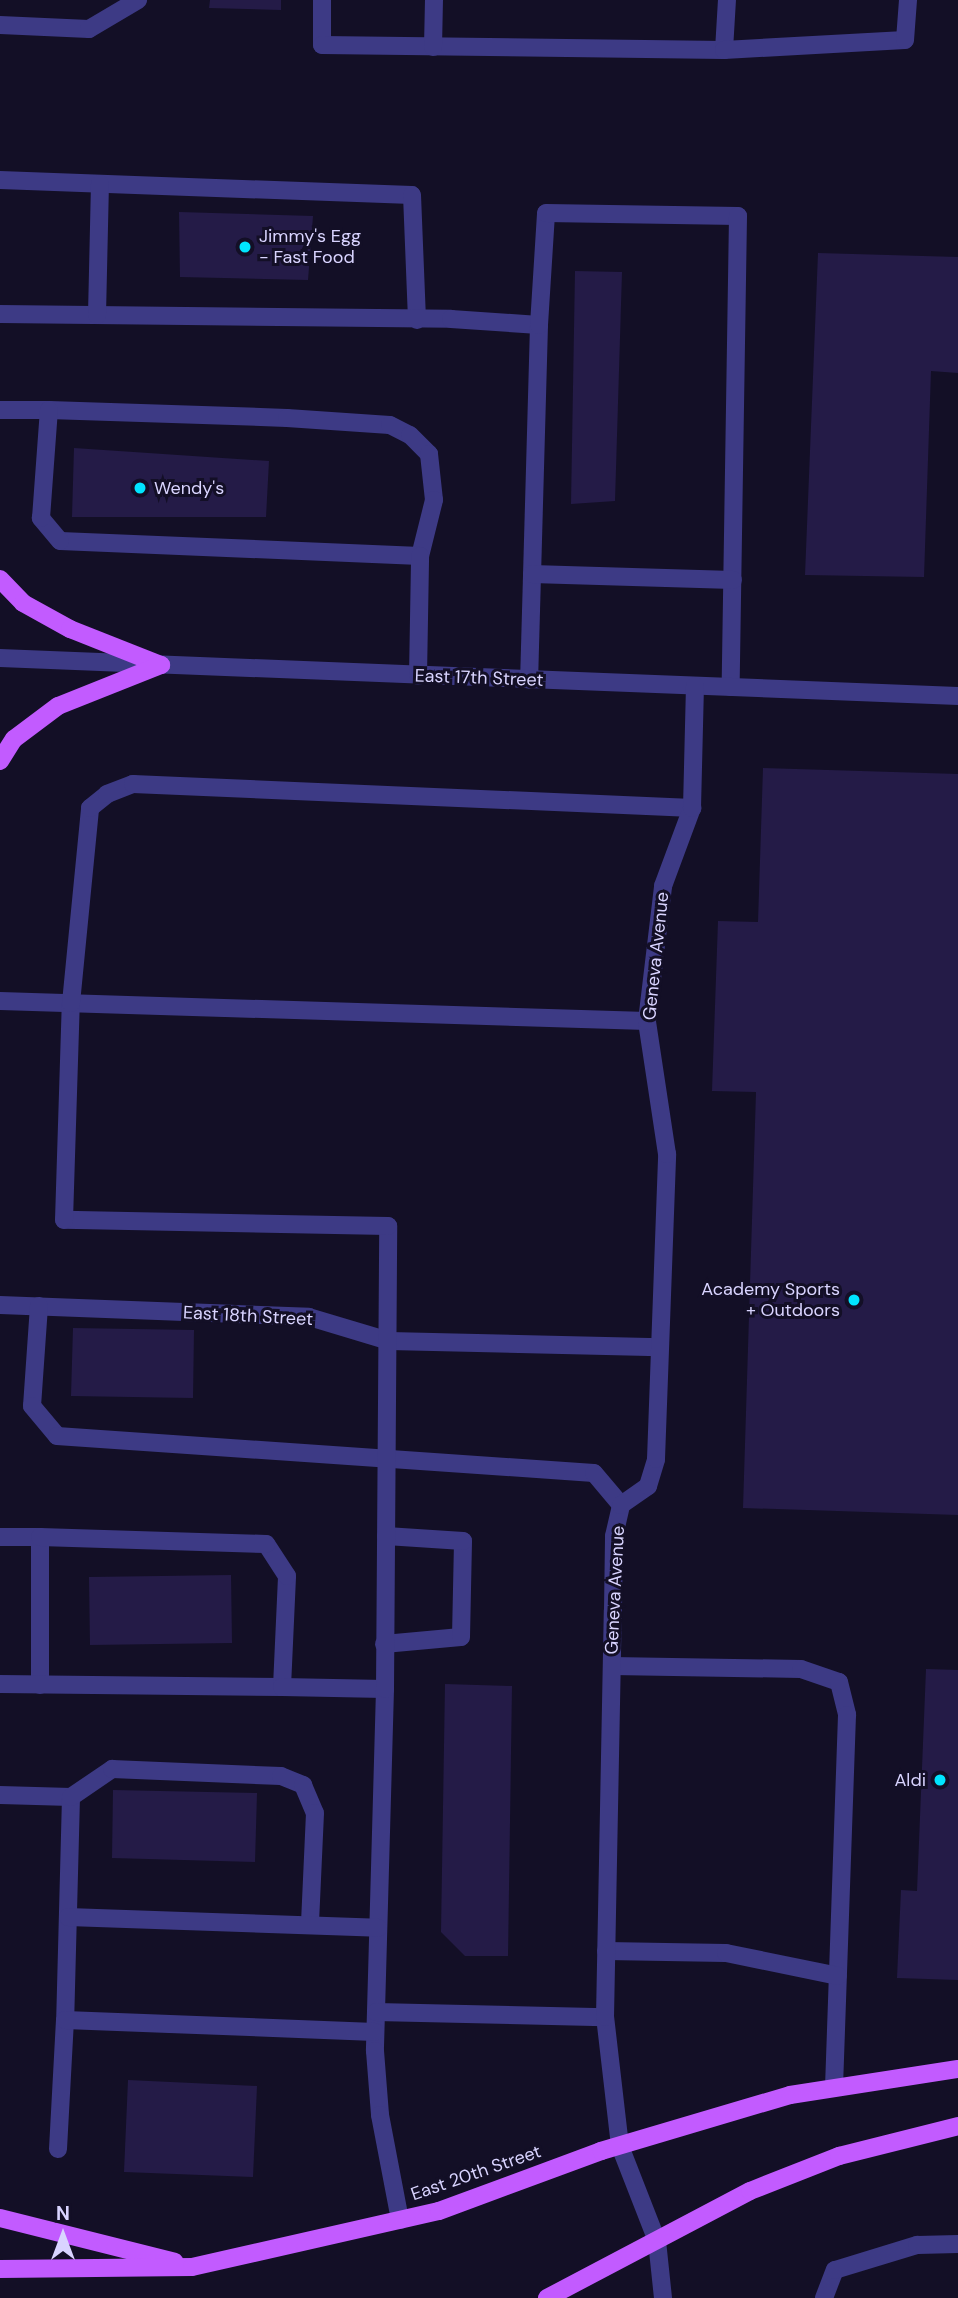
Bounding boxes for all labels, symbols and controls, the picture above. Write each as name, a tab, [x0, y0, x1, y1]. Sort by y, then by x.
place label: Jimmy's Egg - Fast Food	[259, 226, 361, 268]
marker: Jimmy's Egg - Fast Food	[237, 239, 253, 255]
place label: Wendy's	[154, 477, 224, 499]
marker: Wendy's	[132, 480, 148, 496]
street label: East 17th Street	[414, 665, 544, 691]
street label: Geneva Avenue	[639, 891, 673, 1021]
place label: Academy Sports + Outdoors	[701, 1279, 840, 1322]
marker: Academy Sports + Outdoors	[846, 1292, 862, 1308]
street label: East 18th Street	[182, 1302, 314, 1330]
street label: Geneva Avenue	[601, 1525, 629, 1655]
place label: Aldi	[894, 1769, 926, 1791]
marker: Aldi	[932, 1772, 948, 1788]
street label: East 20th Street	[408, 2141, 544, 2205]
north arrow	[28, 2200, 98, 2270]
text: N	[56, 2201, 70, 2226]

